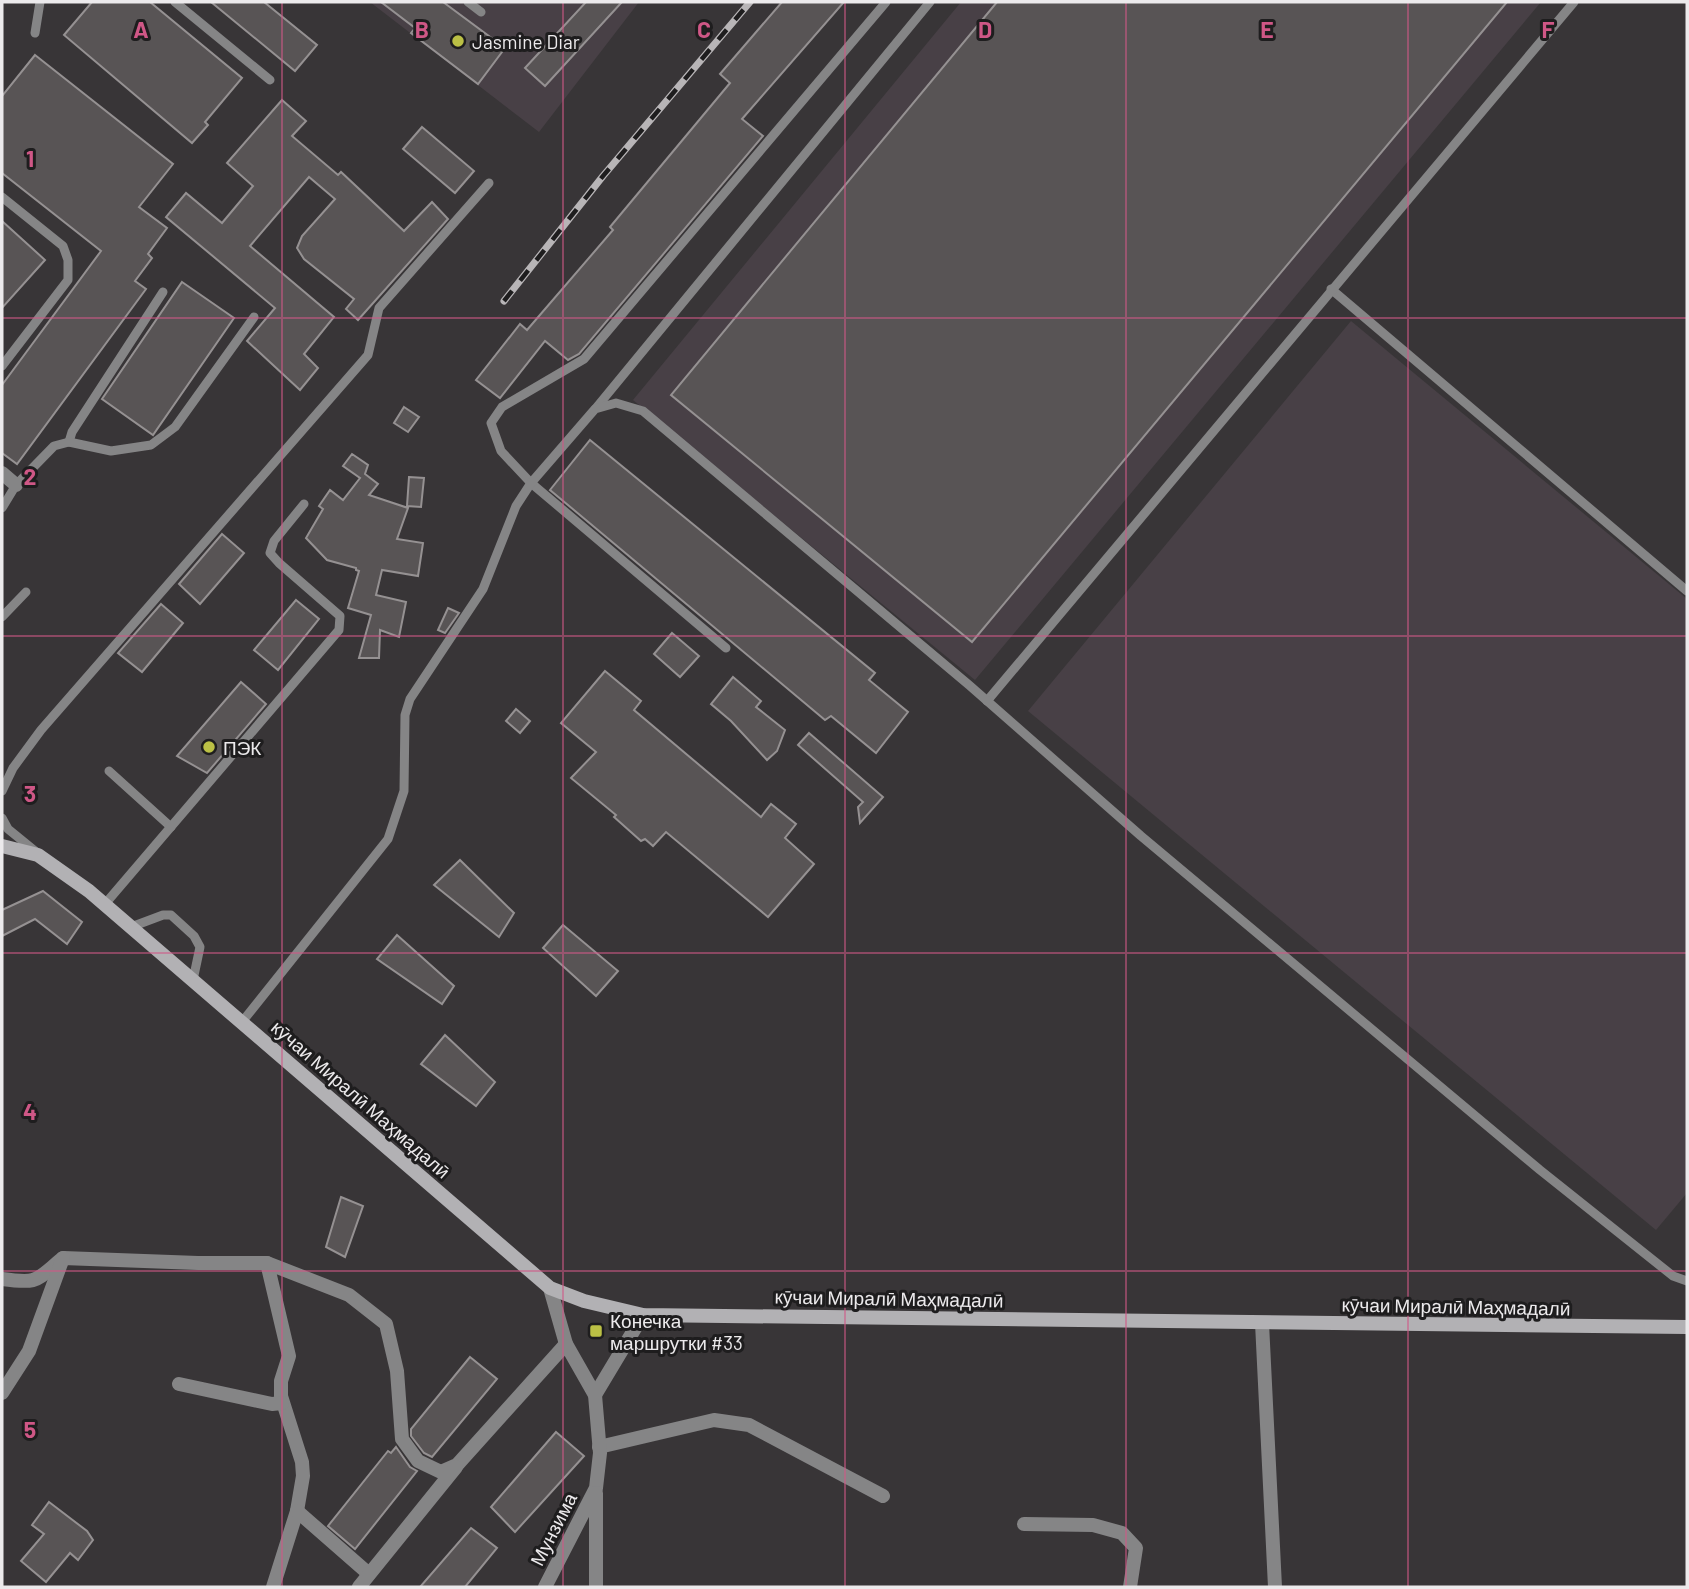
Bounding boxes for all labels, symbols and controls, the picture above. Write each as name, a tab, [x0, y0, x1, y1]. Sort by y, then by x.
text: A	[133, 15, 149, 43]
text: B	[415, 15, 429, 43]
text: C	[697, 15, 711, 43]
text: D	[978, 15, 992, 43]
text: E	[1260, 15, 1274, 43]
text: F	[1542, 15, 1555, 43]
place label: Jasmine Diar	[472, 30, 580, 53]
marker: Jasmine Diar	[450, 33, 466, 49]
text: 1	[26, 144, 34, 172]
text: 2	[24, 462, 36, 490]
place label: ПЭК	[223, 736, 261, 759]
marker: ПЭК	[201, 739, 217, 755]
text: 3	[24, 779, 36, 807]
street label: кӯчаи Миралӣ Маҳмадалӣ	[267, 1015, 455, 1183]
text: 4	[23, 1097, 37, 1125]
street label: кӯчаи Миралӣ Маҳмадалӣ	[774, 1285, 1004, 1311]
street label: кӯчаи Миралӣ Маҳмадалӣ	[1341, 1293, 1571, 1319]
place label: Конечка маршрутки #33	[610, 1309, 743, 1354]
marker: Конечка маршрутки #33	[588, 1323, 604, 1339]
text: 5	[24, 1415, 36, 1443]
street label: Мунзима	[525, 1488, 581, 1569]

